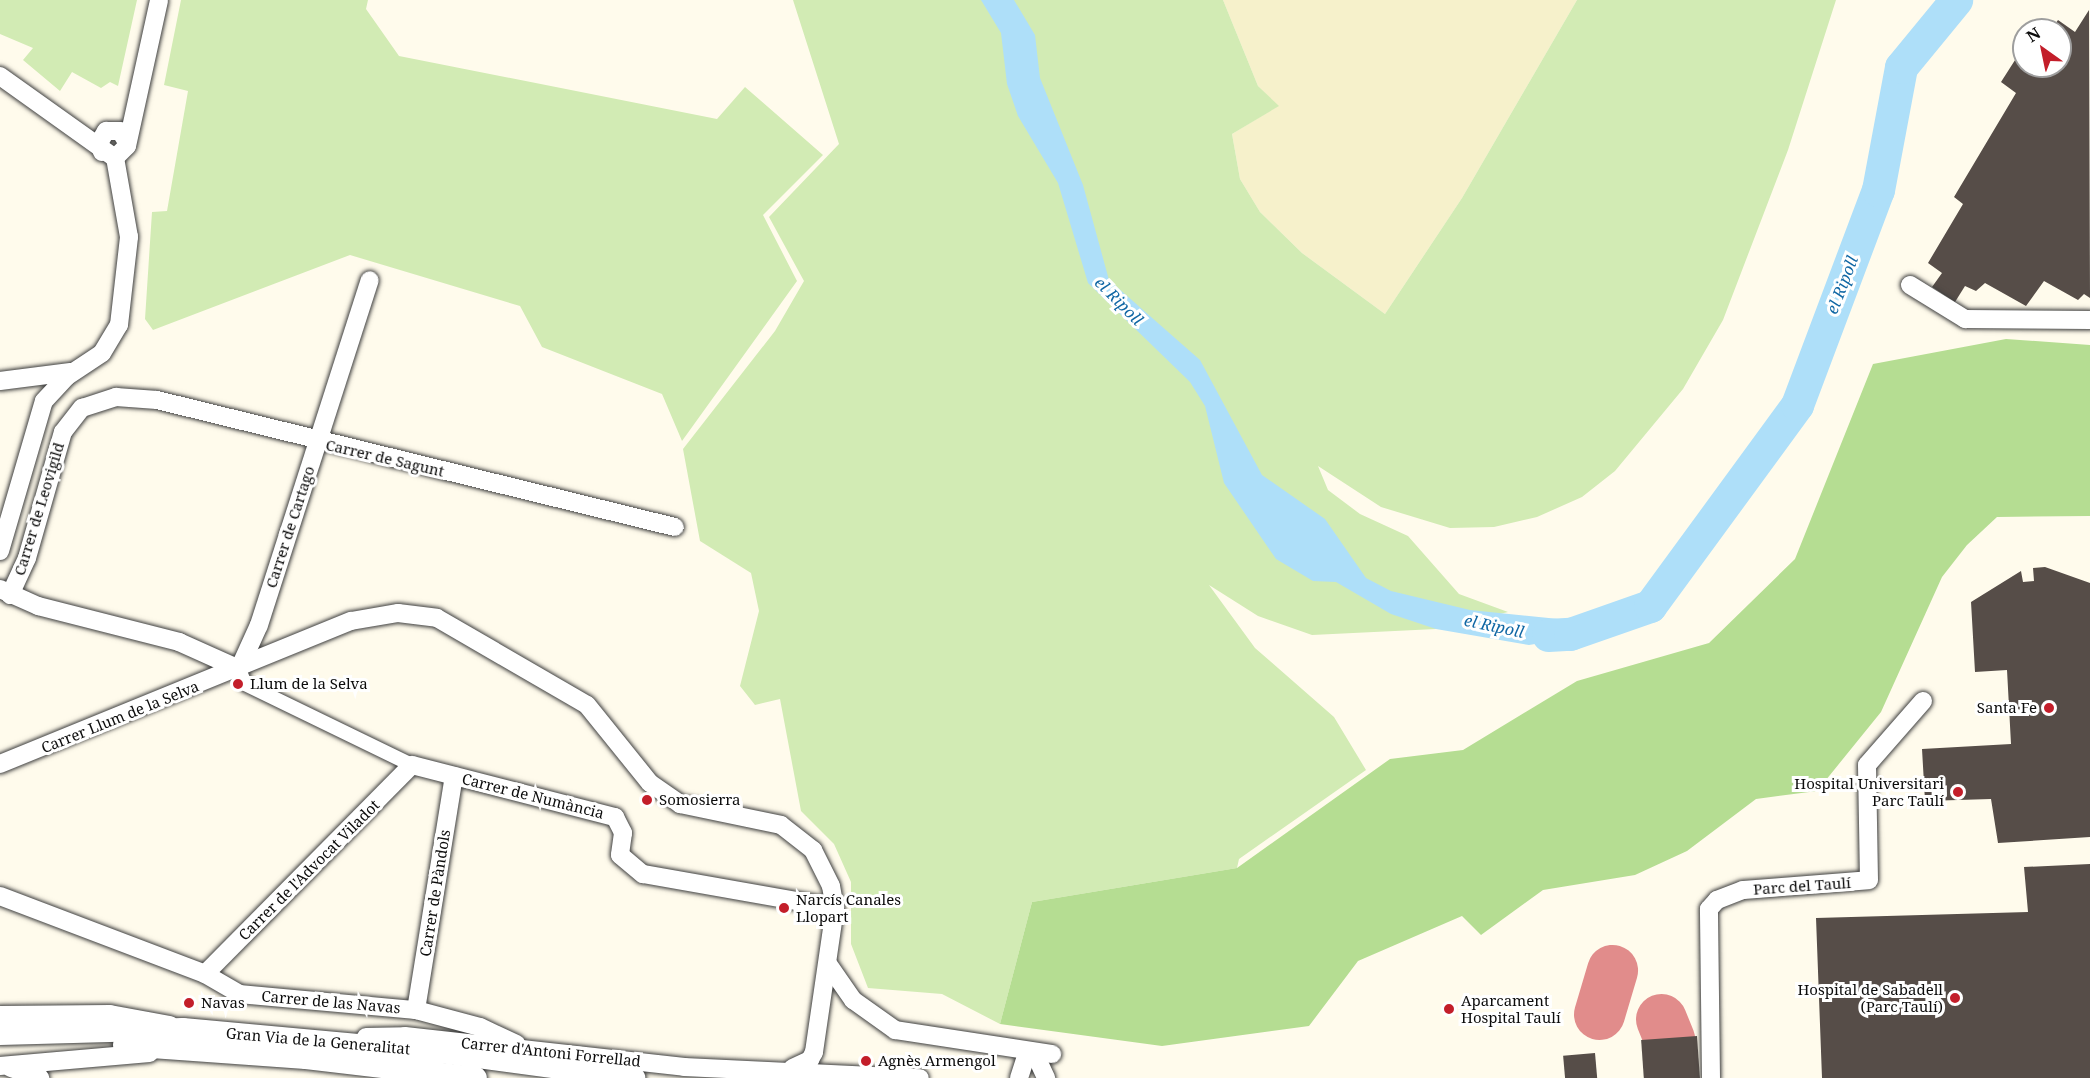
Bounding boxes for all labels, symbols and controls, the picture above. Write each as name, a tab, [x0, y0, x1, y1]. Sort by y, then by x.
north arrow	[2012, 18, 2072, 78]
text: N	[2022, 22, 2045, 47]
water label: el Ripoll	[1822, 253, 1862, 317]
water label: el Ripoll	[1091, 273, 1147, 329]
street label: Carrer de Sagunt	[324, 436, 446, 480]
street label: Carrer de Leovigild	[10, 440, 68, 578]
street label: Carrer de Cartago	[262, 464, 318, 590]
water label: el Ripoll	[1462, 610, 1526, 642]
place label: Llum de la Selva	[250, 675, 368, 693]
street label: Carrer Llum de la Selva	[39, 677, 201, 757]
marker: Llum de la Selva	[231, 677, 245, 691]
place label: Santa Fe	[1977, 699, 2037, 717]
marker: Santa Fe	[2042, 701, 2056, 715]
street label: Carrer de Numància	[460, 770, 606, 822]
place label: Hospital Universitari Parc Taulí	[1794, 774, 1944, 809]
marker: Hospital Universitari Parc Taulí	[1949, 783, 1967, 801]
place label: Somosierra	[659, 791, 741, 809]
marker: Somosierra	[640, 793, 654, 807]
street label: Carrer de l'Advocat Viladot	[235, 796, 383, 944]
street label: Carrer de Pàndols	[416, 828, 454, 958]
street label: Parc del Taulí	[1753, 874, 1851, 898]
place label: Narcís Canales Llopart	[796, 890, 901, 925]
marker: Narcís Canales Llopart	[777, 901, 791, 915]
place label: Hospital de Sabadell (Parc Taulí)	[1797, 980, 1943, 1015]
street label: Carrer de las Navas	[261, 987, 401, 1017]
place label: Aparcament Hospital Taulí	[1461, 991, 1561, 1026]
marker: Hospital de Sabadell (Parc Taulí)	[1948, 991, 1962, 1005]
place label: Navas	[201, 994, 245, 1012]
marker: Navas	[182, 996, 196, 1010]
marker: Aparcament Hospital Taulí	[1442, 1002, 1456, 1016]
street label: Gran Via de la Generalitat	[225, 1024, 411, 1058]
street label: Carrer d'Antoni Forrellad	[460, 1034, 642, 1070]
place label: Agnès Armengol	[878, 1052, 996, 1070]
marker: Agnès Armengol	[859, 1054, 873, 1068]

